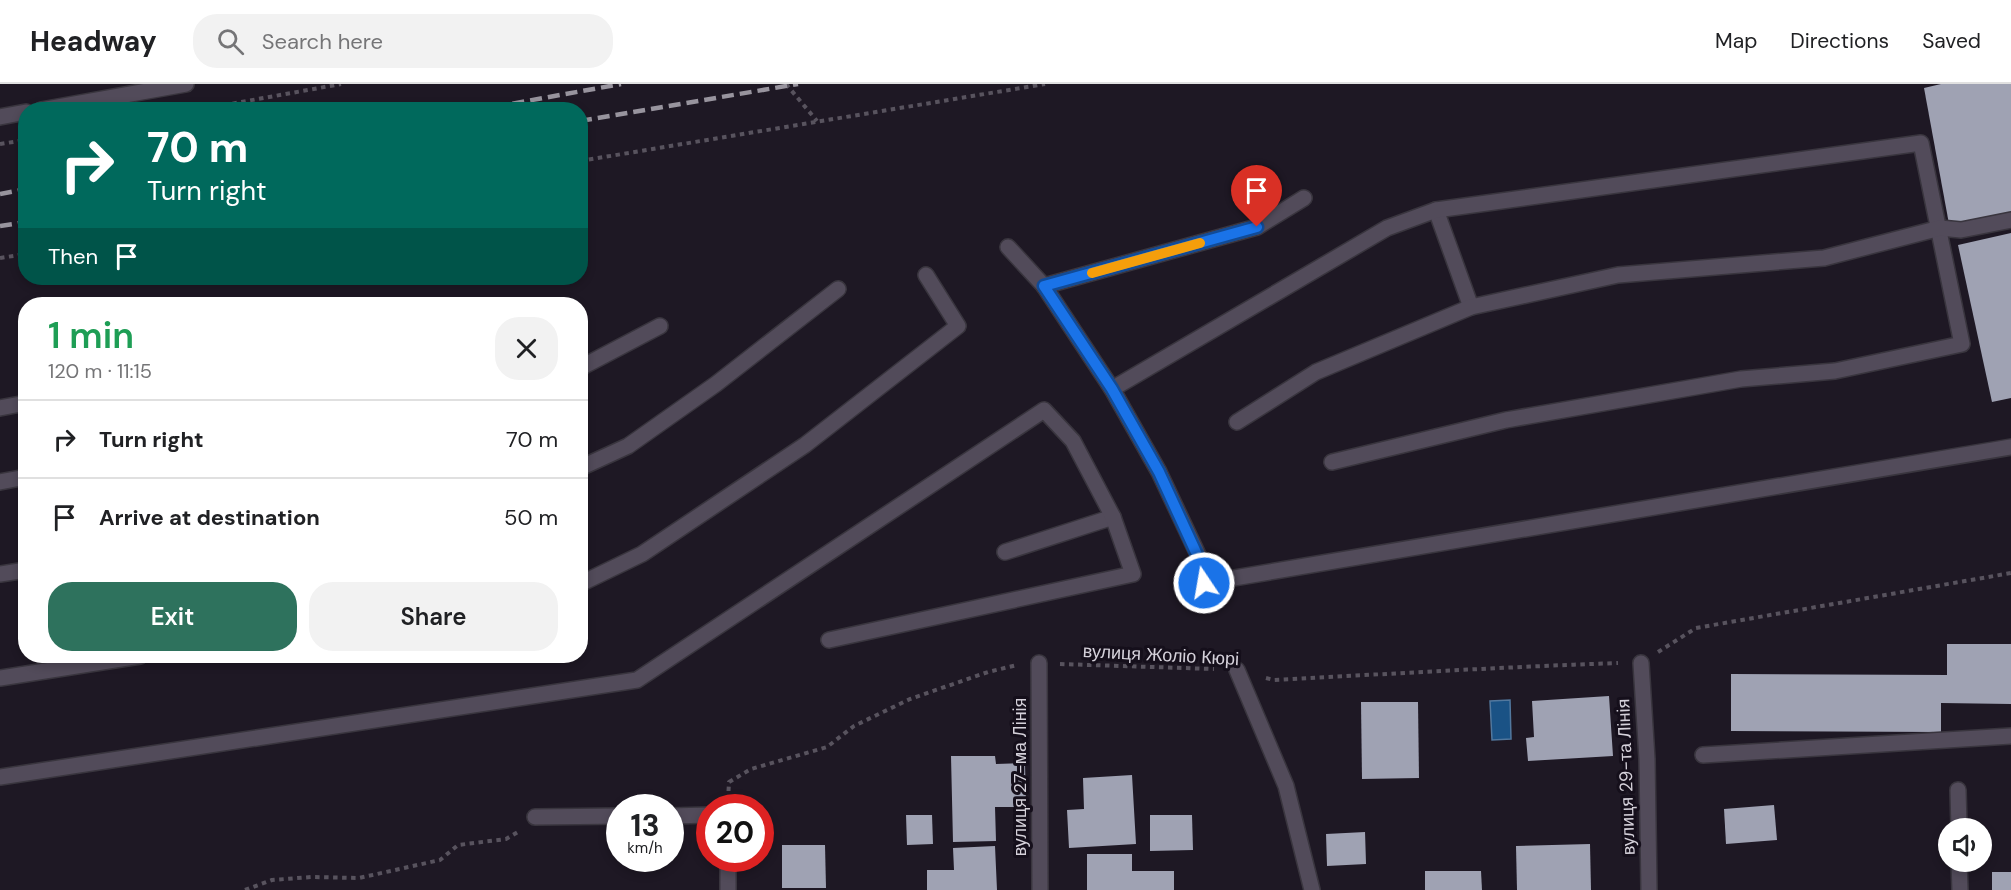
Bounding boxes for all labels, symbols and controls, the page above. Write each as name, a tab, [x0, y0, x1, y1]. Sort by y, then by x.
search box	[193, 14, 613, 68]
text: Headway	[30, 23, 157, 60]
icon: search	[214, 25, 247, 58]
text: Search here	[262, 27, 383, 56]
text: Map	[1715, 27, 1757, 55]
text: Directions	[1790, 27, 1889, 55]
text: Saved	[1922, 27, 1981, 55]
text: 70 m	[147, 120, 248, 175]
icon: right	[48, 126, 126, 204]
pin	[1231, 165, 1282, 227]
text: Turn right	[147, 173, 267, 208]
icon: arrive	[1240, 174, 1273, 207]
icon: arrive	[110, 240, 143, 273]
text: Then	[48, 242, 98, 271]
text: 1 min	[48, 312, 134, 359]
button: close	[495, 317, 558, 380]
text: 120 m · 11:15	[48, 358, 152, 384]
icon: right	[48, 423, 81, 456]
text: Turn right	[99, 425, 204, 454]
text: 70 m	[506, 425, 558, 454]
icon: arrive	[48, 501, 81, 534]
text: Arrive at destination	[99, 503, 320, 532]
text: 50 m	[504, 503, 558, 532]
position arrow	[1172, 551, 1236, 615]
button: Exit	[48, 582, 297, 651]
button: Share	[309, 582, 558, 651]
street label: вулиця Жоліо Кюрі	[1082, 639, 1240, 671]
street label: вулиця 27-ма Лінія	[1008, 698, 1032, 856]
street label: вулиця 29-та Лінія	[1611, 698, 1641, 856]
speed limit sign: 20	[696, 794, 774, 872]
text: 13	[630, 806, 660, 845]
map controls	[1938, 818, 1992, 872]
button: sound	[1938, 818, 1992, 872]
text: km/h	[627, 838, 663, 858]

